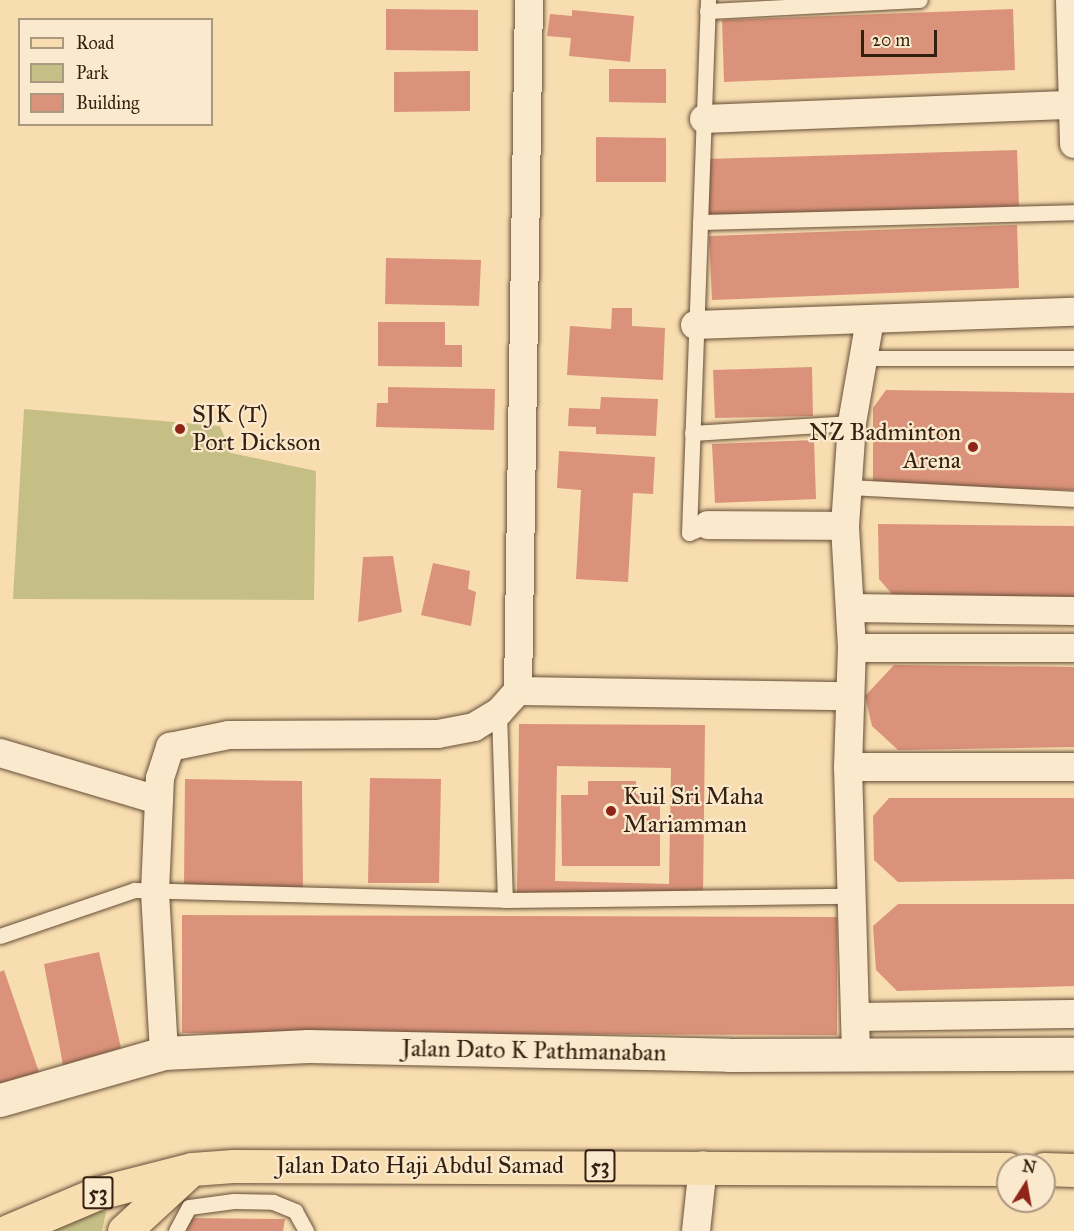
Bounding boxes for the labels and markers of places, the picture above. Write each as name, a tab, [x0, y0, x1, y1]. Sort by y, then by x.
place label: SJK (T) Port Dickson	[192, 401, 321, 457]
place label: NZ Badminton Arena	[809, 419, 961, 475]
marker: SJK (T) Port Dickson	[173, 422, 187, 436]
marker: NZ Badminton Arena	[966, 440, 980, 454]
place label: Kuil Sri Maha Mariamman	[623, 783, 764, 839]
marker: Kuil Sri Maha Mariamman	[604, 804, 618, 818]

